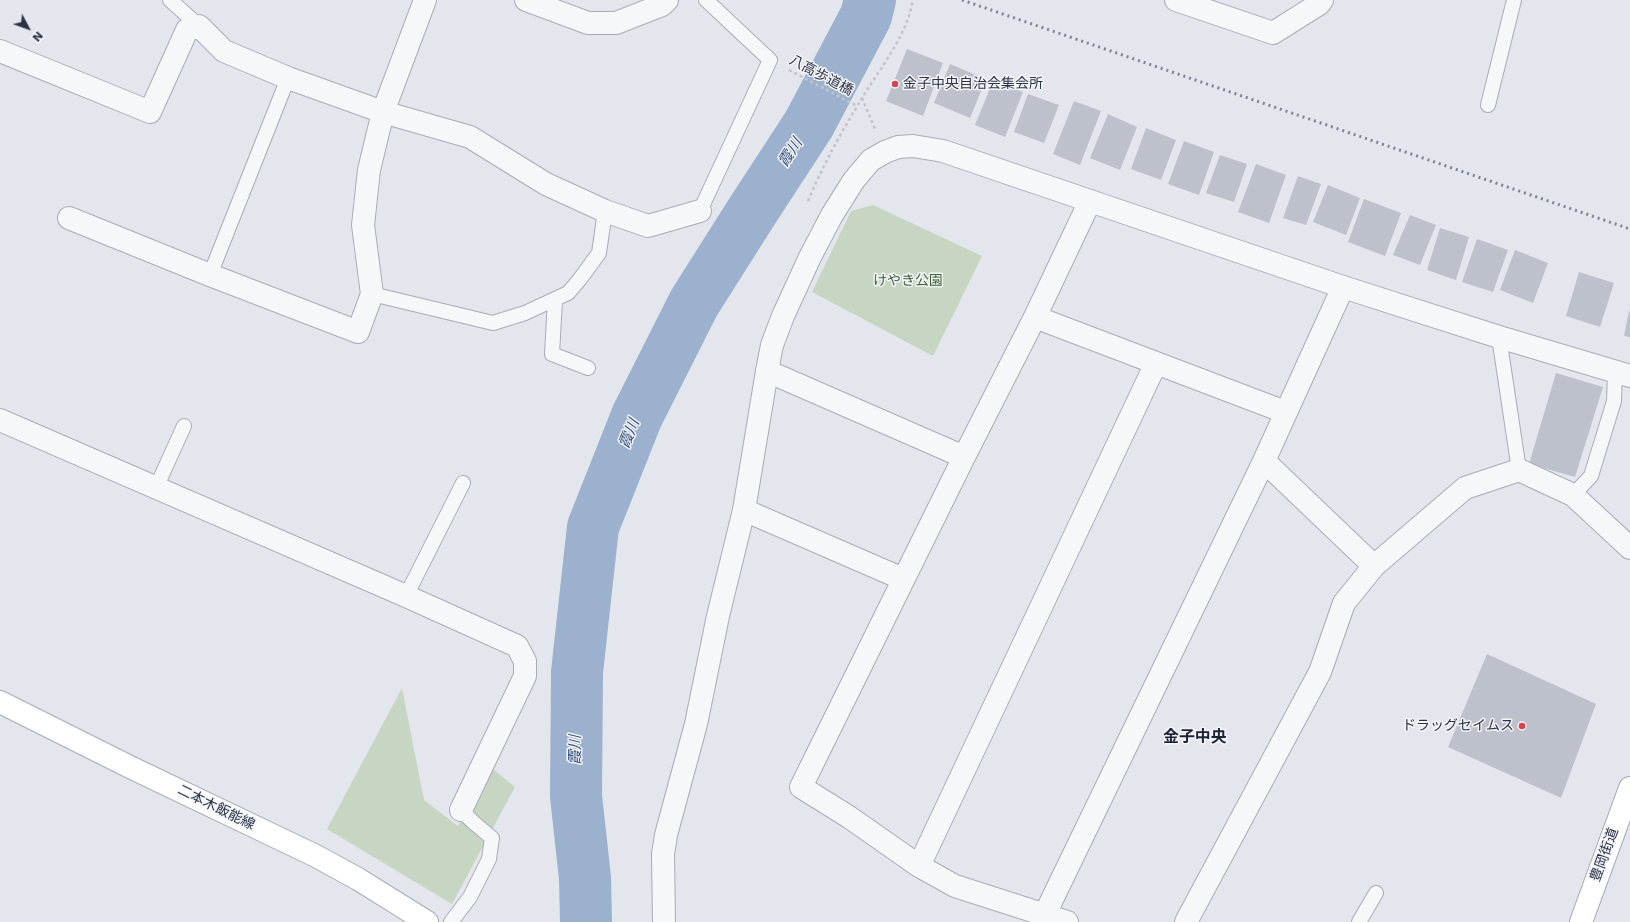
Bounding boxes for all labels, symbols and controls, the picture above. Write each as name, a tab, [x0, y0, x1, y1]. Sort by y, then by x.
north arrow	[8, 8, 48, 48]
text: N	[30, 28, 45, 44]
street label: 八高歩道橋	[786, 52, 856, 100]
place label: 金子中央自治会集会所	[903, 76, 1043, 92]
marker: 金子中央自治会集会所	[890, 79, 900, 89]
water label: 霞川	[775, 136, 807, 170]
park label: けやき公園	[873, 273, 943, 289]
water label: 霞川	[616, 417, 644, 451]
place label: ドラッグセイムス	[1402, 718, 1514, 734]
marker: ドラッグセイムス	[1517, 721, 1527, 731]
district label: 金子中央	[1163, 728, 1227, 748]
water label: 霞川	[567, 735, 585, 765]
street label: 二本木飯能線	[175, 782, 257, 834]
street label: 豊岡街道	[1588, 826, 1622, 884]

